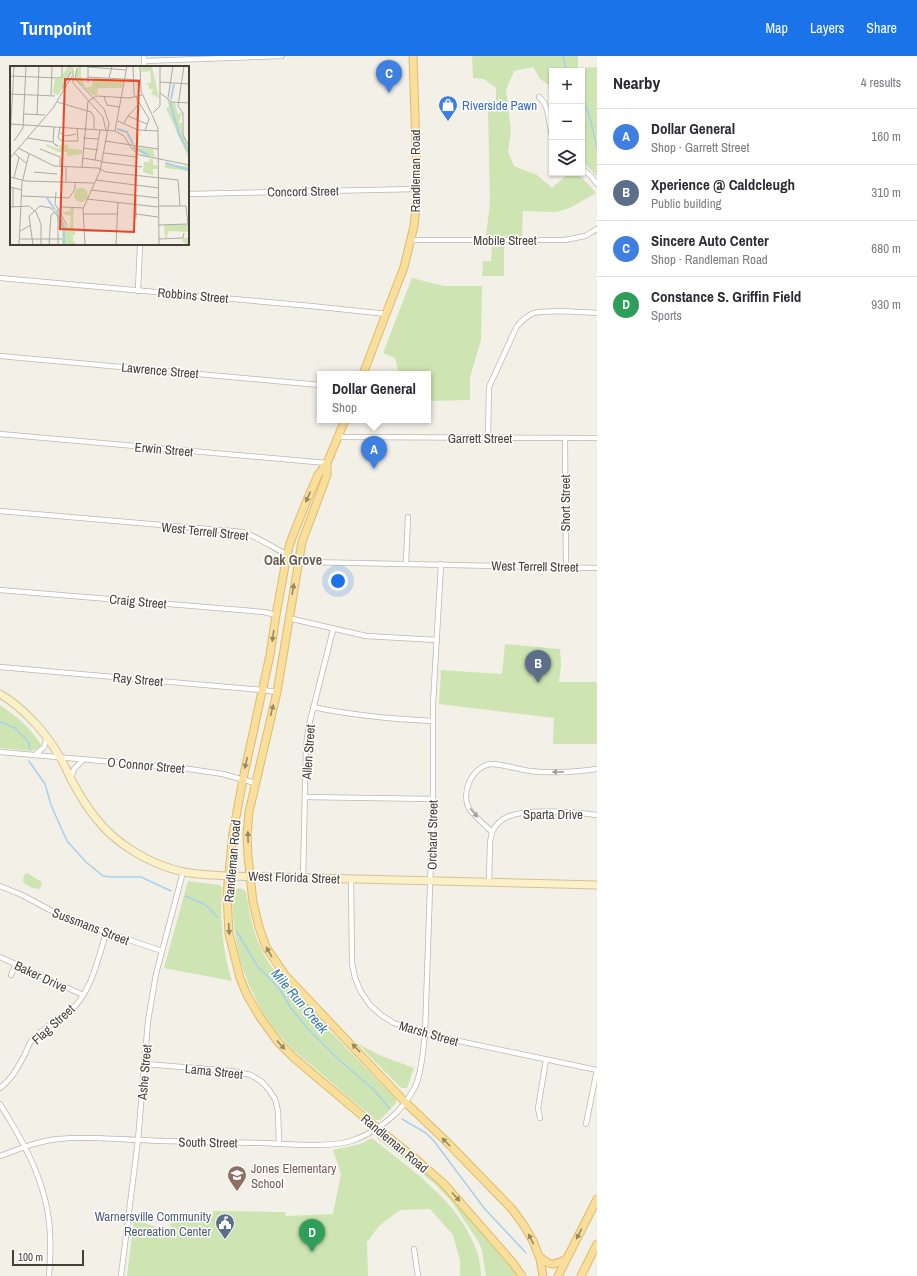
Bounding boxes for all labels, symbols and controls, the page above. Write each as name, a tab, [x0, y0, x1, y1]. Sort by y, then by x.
text: Turnpoint	[20, 15, 92, 41]
text: Map	[766, 19, 788, 37]
text: Layers	[810, 19, 844, 37]
text: Share	[866, 19, 897, 37]
pin: C	[376, 60, 402, 93]
inset map	[10, 66, 189, 245]
map controls	[549, 68, 585, 176]
button: +	[549, 68, 585, 104]
text: Nearby	[613, 71, 660, 94]
text: 4 results	[861, 74, 901, 91]
shop icon: Riverside Pawn	[437, 94, 459, 122]
place label: Riverside Pawn	[462, 97, 537, 114]
button: −	[549, 104, 585, 140]
text: Dollar General	[651, 118, 735, 139]
text: A	[622, 128, 630, 145]
text: 160 m	[871, 128, 901, 145]
street label: Randleman Road	[407, 129, 424, 212]
text: Shop · Garrett Street	[651, 139, 749, 156]
button: layers	[549, 140, 585, 176]
text: Xperience @ Caldcleugh	[651, 174, 795, 195]
street label: Concord Street	[267, 182, 339, 201]
text: B	[622, 184, 630, 201]
text: 310 m	[871, 184, 901, 201]
text: Public building	[651, 195, 722, 212]
text: Sincere Auto Center	[651, 230, 769, 251]
street label: Mobile Street	[473, 232, 537, 249]
text: C	[622, 240, 630, 257]
text: 680 m	[871, 240, 901, 257]
text: Shop · Randleman Road	[651, 251, 768, 268]
street label: Robbins Street	[157, 284, 229, 307]
text: Constance S. Griffin Field	[651, 286, 801, 307]
text: D	[622, 296, 630, 313]
text: 930 m	[871, 296, 901, 313]
text: Sports	[651, 307, 682, 324]
street label: Lawrence Street	[121, 359, 199, 382]
popup	[317, 371, 431, 423]
text: Dollar General	[332, 378, 416, 399]
text: Shop	[332, 399, 357, 416]
street label: Garrett Street	[448, 430, 512, 447]
pin: A	[361, 436, 387, 469]
street label: Erwin Street	[134, 438, 194, 461]
street label: Short Street	[557, 475, 574, 531]
one-way arrow	[305, 492, 311, 503]
street label: West Terrell Street	[161, 518, 249, 545]
district label: Oak Grove	[264, 551, 322, 569]
street label: West Terrell Street	[491, 557, 579, 576]
your location	[328, 571, 348, 591]
one-way arrow	[290, 583, 296, 595]
street label: Craig Street	[109, 591, 167, 612]
one-way arrow	[270, 630, 276, 642]
pin: B	[525, 650, 551, 683]
street label: Ray Street	[112, 669, 164, 690]
one-way arrow	[270, 704, 276, 716]
street label: Allen Street	[298, 724, 319, 781]
street label: O Connor Street	[107, 754, 185, 777]
one-way arrow	[243, 757, 249, 769]
one-way arrow	[551, 769, 564, 775]
street label: Orchard Street	[423, 800, 442, 870]
street label: Sparta Drive	[523, 806, 583, 823]
one-way arrow	[469, 807, 478, 818]
street label: Randleman Road	[220, 819, 245, 903]
one-way arrow	[245, 830, 251, 843]
street label: West Florida Street	[248, 867, 340, 888]
street label: Sussmans Street	[50, 904, 132, 949]
one-way arrow	[225, 923, 232, 935]
one-way arrow	[266, 946, 273, 958]
street label: Baker Drive	[12, 957, 70, 996]
water label: Mile Run Creek	[267, 965, 333, 1038]
street label: Flag Street	[28, 1001, 78, 1048]
street label: Marsh Street	[397, 1017, 461, 1050]
one-way arrow	[276, 1040, 286, 1050]
one-way arrow	[351, 1043, 361, 1053]
street label: Ashe Street	[134, 1044, 155, 1102]
street label: Lama Street	[184, 1060, 244, 1083]
street label: Randleman Road	[357, 1110, 432, 1177]
street label: South Street	[178, 1133, 238, 1152]
one-way arrow	[441, 1137, 451, 1146]
place label: Jones Elementary School	[251, 1160, 337, 1192]
school or university icon: Jones Elementary School	[226, 1164, 248, 1192]
one-way arrow	[451, 1192, 461, 1202]
place label: Warnersville Community Recreation Center	[95, 1208, 212, 1240]
public building icon: Warnersville Community Recreation Center	[214, 1212, 236, 1240]
pin: D	[299, 1219, 325, 1252]
one-way arrow	[576, 1228, 582, 1240]
one-way arrow	[528, 1233, 535, 1245]
scale bar	[12, 1248, 84, 1267]
text: 100 m	[18, 1250, 43, 1264]

